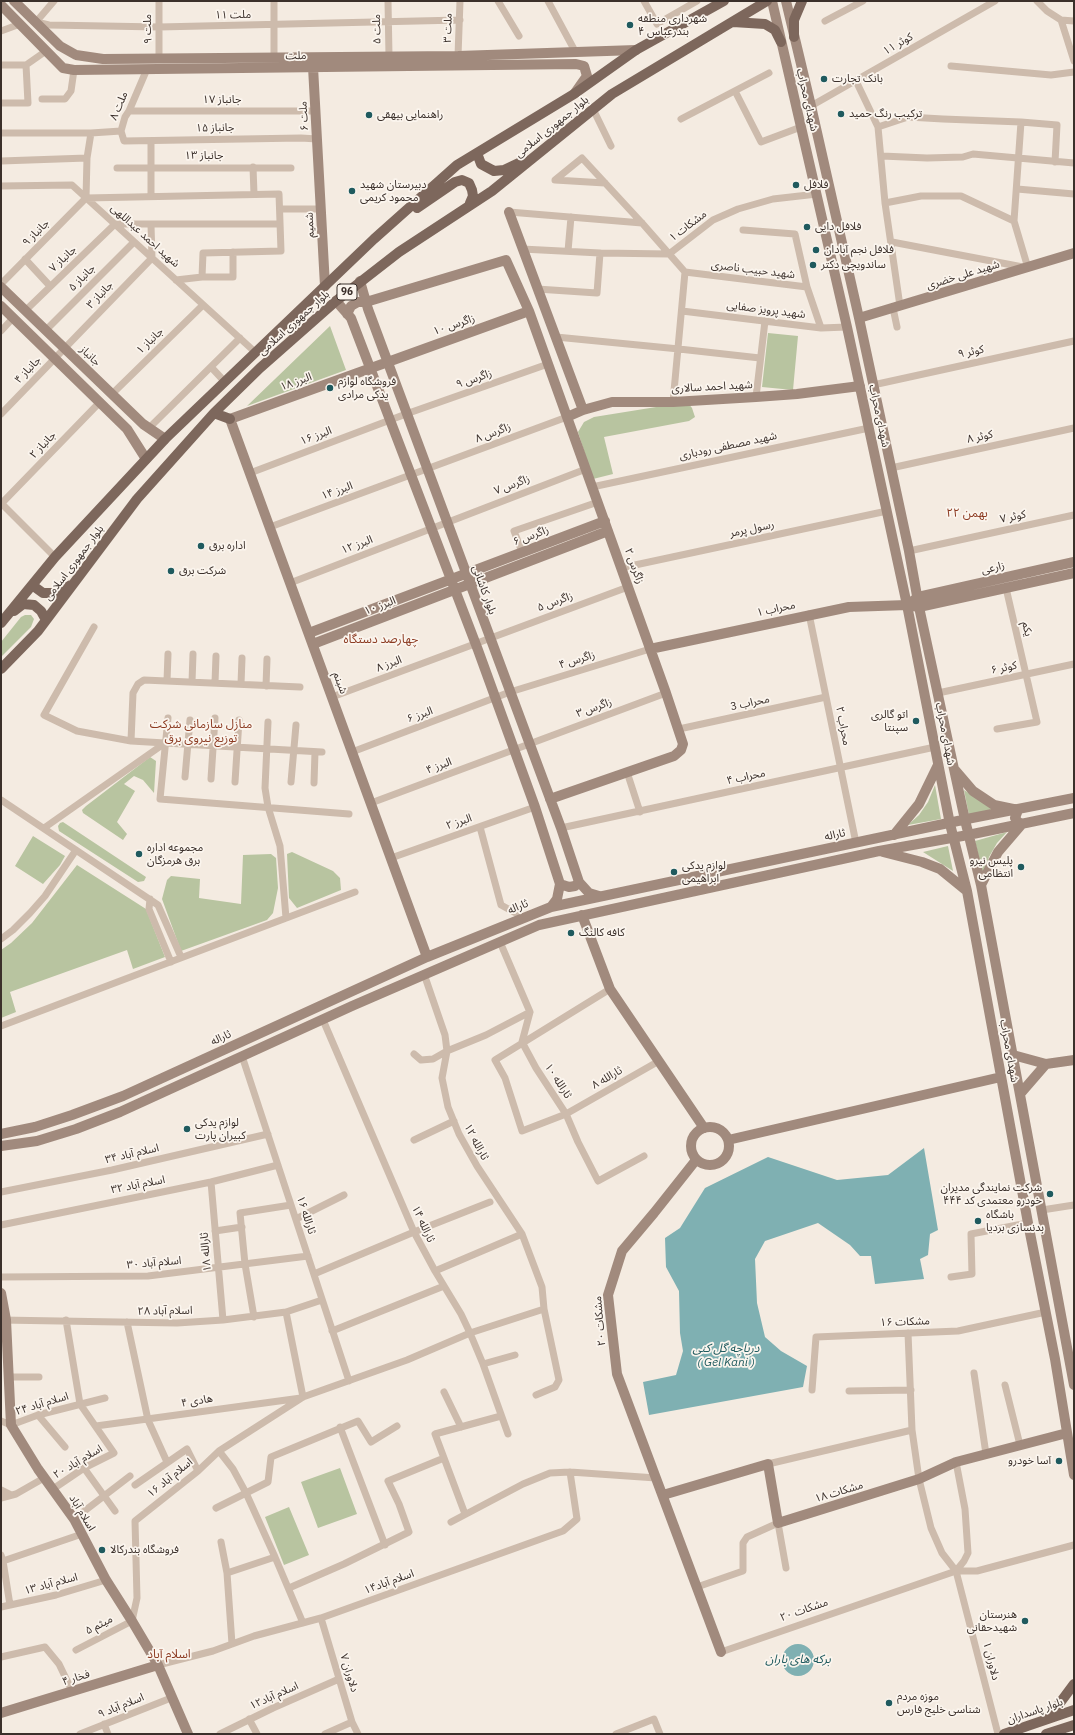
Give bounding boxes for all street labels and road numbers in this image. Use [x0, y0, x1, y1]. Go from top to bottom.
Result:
street label: ملت ۱۱ [215, 8, 251, 22]
street label: ملت ۳ [441, 13, 455, 43]
street label: ملت ۹ [141, 14, 155, 44]
street label: ملت ۵ [370, 14, 384, 44]
street label: کوثر ۱۱ [881, 30, 915, 58]
street label: ملت [285, 49, 307, 63]
street label: شهدای محراب [793, 67, 821, 133]
street label: ملت ۸ [107, 90, 131, 122]
street label: جانباز ۱۷ [203, 93, 241, 107]
street label: بلوار جمهوری اسلامی [512, 93, 592, 161]
street label: ملت ۶ [297, 101, 311, 131]
street label: جانباز ۱۵ [195, 121, 235, 135]
street label: جانباز ۱۳ [185, 149, 223, 163]
street label: شهید احمد عبداللهی [108, 202, 182, 270]
street label: مشکات ۱ [667, 208, 709, 244]
street label: شمیم [303, 212, 317, 238]
street label: جانباز ۹ [20, 217, 52, 249]
street label: جانباز ۷ [47, 243, 79, 275]
street label: شهید حبیب ناصری [710, 258, 796, 282]
street label: شهید علی خضری [925, 258, 1001, 292]
street label: جانباز ۵ [66, 262, 98, 294]
street label: جانباز ۳ [84, 279, 116, 311]
road number: 96 [337, 284, 357, 300]
street label: بلوار جمهوری اسلامی [256, 288, 332, 358]
street label: شهید پرویز صفایی [726, 299, 806, 321]
street label: زاگرس ۱۰ [431, 312, 477, 338]
street label: جانباز ۱ [134, 325, 166, 357]
street label: جانباز [77, 343, 103, 369]
street label: کوثر ۹ [957, 343, 985, 361]
street label: جانباز ۴ [12, 354, 44, 386]
street label: زاگرس ۹ [454, 367, 494, 391]
street label: البرز ۱۸ [278, 370, 314, 394]
street label: شهید احمد سالاری [671, 378, 753, 396]
street label: شهدای محراب [866, 383, 892, 449]
street label: زاگرس ۸ [473, 420, 513, 446]
street label: البرز ۱۶ [298, 424, 334, 448]
street label: کوثر ۸ [966, 428, 994, 446]
street label: جانباز ۲ [27, 429, 59, 461]
street label: شهید مصطفی رودباری [678, 429, 778, 463]
street label: زاگرس ۷ [492, 472, 532, 498]
street label: البرز ۱۴ [319, 479, 355, 503]
street label: کوثر ۷ [999, 508, 1027, 526]
street label: رسول پرمر [729, 518, 775, 540]
street label: بلوار جمهوری اسلامی [41, 523, 107, 603]
street label: زاگرس ۶ [511, 523, 551, 549]
street label: البرز ۱۲ [339, 533, 375, 557]
street label: زاگرس ۲ [621, 546, 647, 586]
street label: زارعی [980, 559, 1006, 577]
street label: بلوار کاشانی [469, 564, 499, 616]
street label: زاگرس ۵ [535, 589, 575, 615]
street label: البرز ۱۰ [362, 594, 398, 618]
street label: محراب ۱ [755, 598, 797, 620]
street label: یکم [1019, 620, 1035, 638]
street label: زاگرس ۴ [557, 648, 597, 672]
street label: البرز ۸ [374, 653, 404, 675]
street label: کوثر ۶ [990, 659, 1018, 677]
street label: شبنم [330, 670, 350, 696]
street label: محراب 3 [729, 692, 771, 714]
street label: زاگرس ۳ [574, 695, 614, 721]
street label: شهدای محراب [932, 701, 958, 767]
street label: البرز ۶ [405, 704, 435, 726]
street label: محراب ۲ [833, 705, 853, 747]
street label: البرز ۴ [424, 755, 454, 777]
street label: محراب ۴ [725, 766, 767, 788]
street label: البرز ۲ [444, 811, 474, 833]
street label: ثاراله [823, 826, 847, 844]
street label: ثاراله [506, 897, 530, 917]
street label: شهدای محراب [997, 1018, 1021, 1084]
street label: ثاراله [209, 1028, 233, 1048]
street label: ثارالله ۱۰ [542, 1061, 574, 1101]
street label: ثارالله ۸ [589, 1064, 625, 1092]
street label: ثارالله ۱۲ [461, 1121, 491, 1163]
street label: اسلام آباد ۳۴ [104, 1141, 160, 1167]
street label: اسلام آباد ۳۲ [110, 1173, 166, 1197]
street label: ثارالله ۱۶ [294, 1194, 318, 1236]
street label: ثارالله ۱۴ [409, 1203, 437, 1245]
street label: ثارالله ۱۸ [198, 1232, 214, 1272]
street label: اسلام آباد ۳۰ [126, 1254, 182, 1272]
street label: مشکات ۲۰ [591, 1296, 609, 1346]
street label: اسلام آباد ۲۸ [137, 1304, 193, 1318]
street label: مشکات ۱۶ [880, 1315, 930, 1329]
street label: اسلام آباد ۲۴ [14, 1390, 70, 1418]
street label: هادی ۴ [180, 1392, 214, 1410]
street label: اسلام آباد ۲۰ [51, 1442, 105, 1482]
street label: اسلام آباد ۱۶ [145, 1456, 195, 1500]
street label: مشکات ۱۸ [813, 1478, 865, 1506]
street label: اسلام آباد [66, 1493, 98, 1533]
street label: اسلام آباد۱۴ [362, 1567, 416, 1597]
street label: اسلام آباد ۱۳ [23, 1571, 79, 1597]
street label: مشکات ۲۰ [778, 1596, 830, 1624]
street label: میثم ۵ [83, 1613, 115, 1637]
street label: دلاوران ۱ [980, 1640, 1002, 1682]
street label: دلاوران ۷ [337, 1652, 361, 1694]
street label: فخار ۴ [61, 1668, 91, 1688]
street label: اسلام آباد۱۲ [247, 1679, 301, 1713]
street label: اسلام آباد ۹ [96, 1691, 146, 1721]
street label: بلوار پاسداران [1005, 1695, 1065, 1727]

